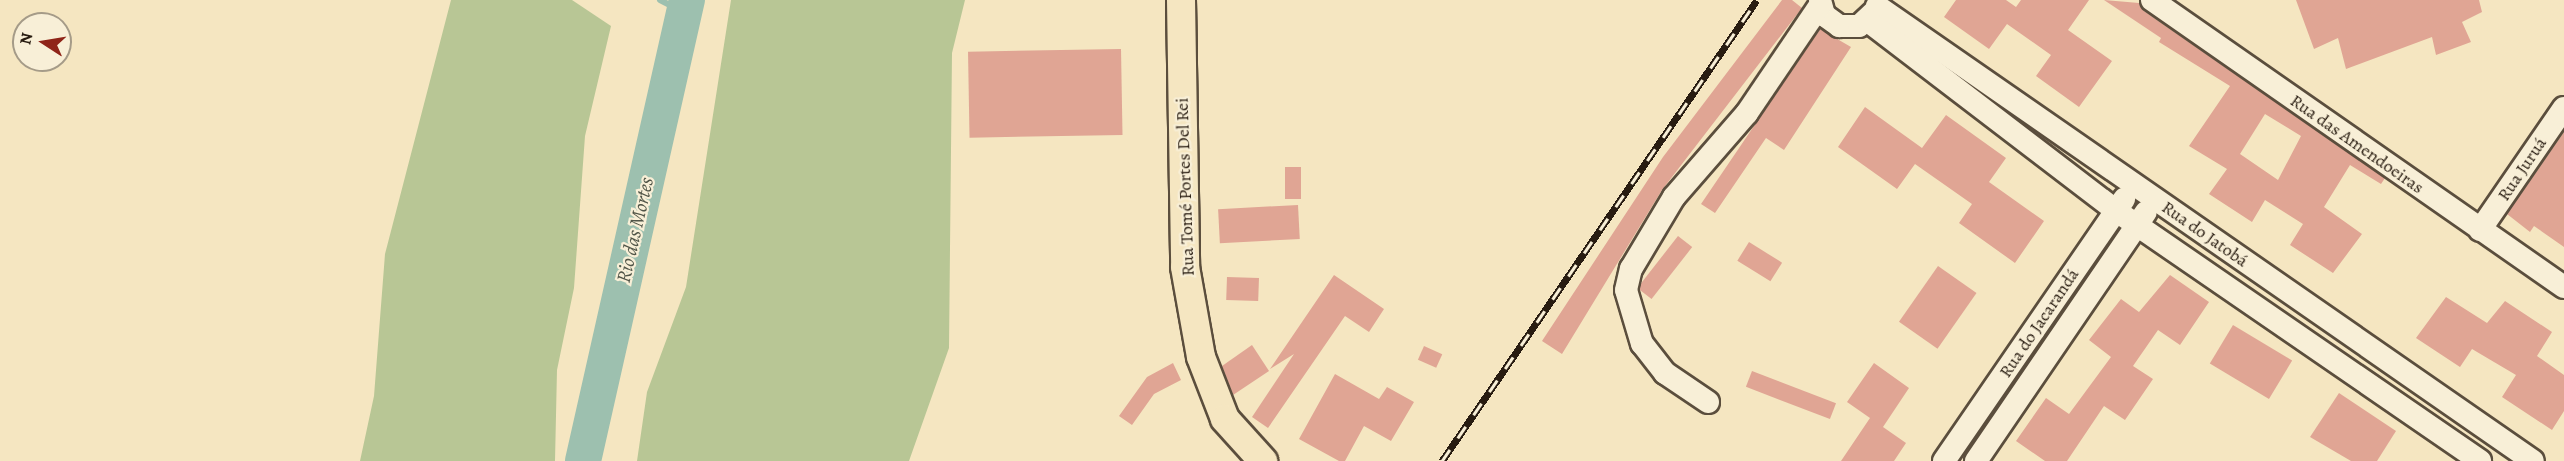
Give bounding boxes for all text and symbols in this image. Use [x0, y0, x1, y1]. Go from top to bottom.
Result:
north arrow [12, 12, 72, 72]
text: N [14, 31, 38, 47]
street label: Rua das Amendoeiras [2286, 90, 2428, 198]
street label: Rua Tomé Portes Del Rei [1171, 97, 1199, 277]
street label: Rua Juruá [2493, 133, 2551, 205]
water label: Rio das Mortes [611, 175, 659, 285]
street label: Rua do Jatobá [2158, 196, 2252, 272]
street label: Rua do Jacarandá [1995, 264, 2083, 382]

